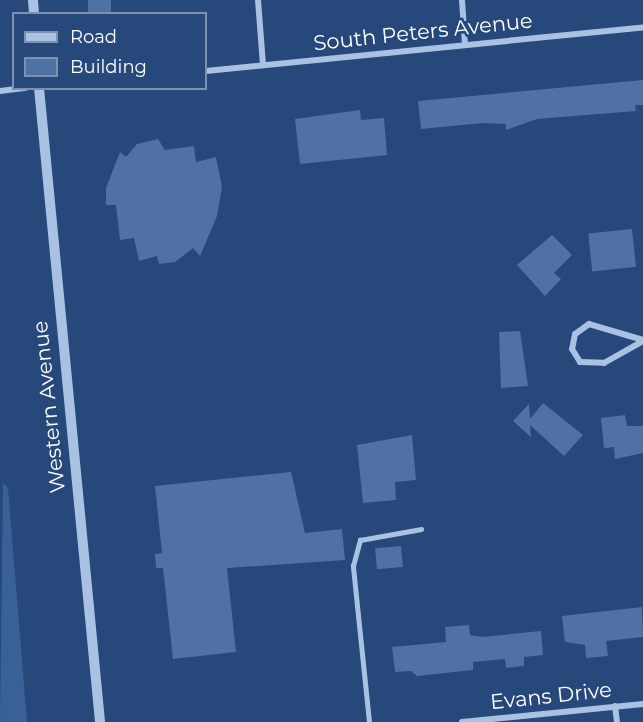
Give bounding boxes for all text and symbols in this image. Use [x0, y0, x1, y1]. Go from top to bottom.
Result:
street label: South Peters Avenue [312, 8, 534, 56]
legend [12, 12, 207, 90]
text: Road [70, 26, 117, 48]
text: Building [70, 56, 147, 78]
street label: Western Avenue [27, 320, 71, 494]
street label: Evans Drive [489, 677, 613, 715]

